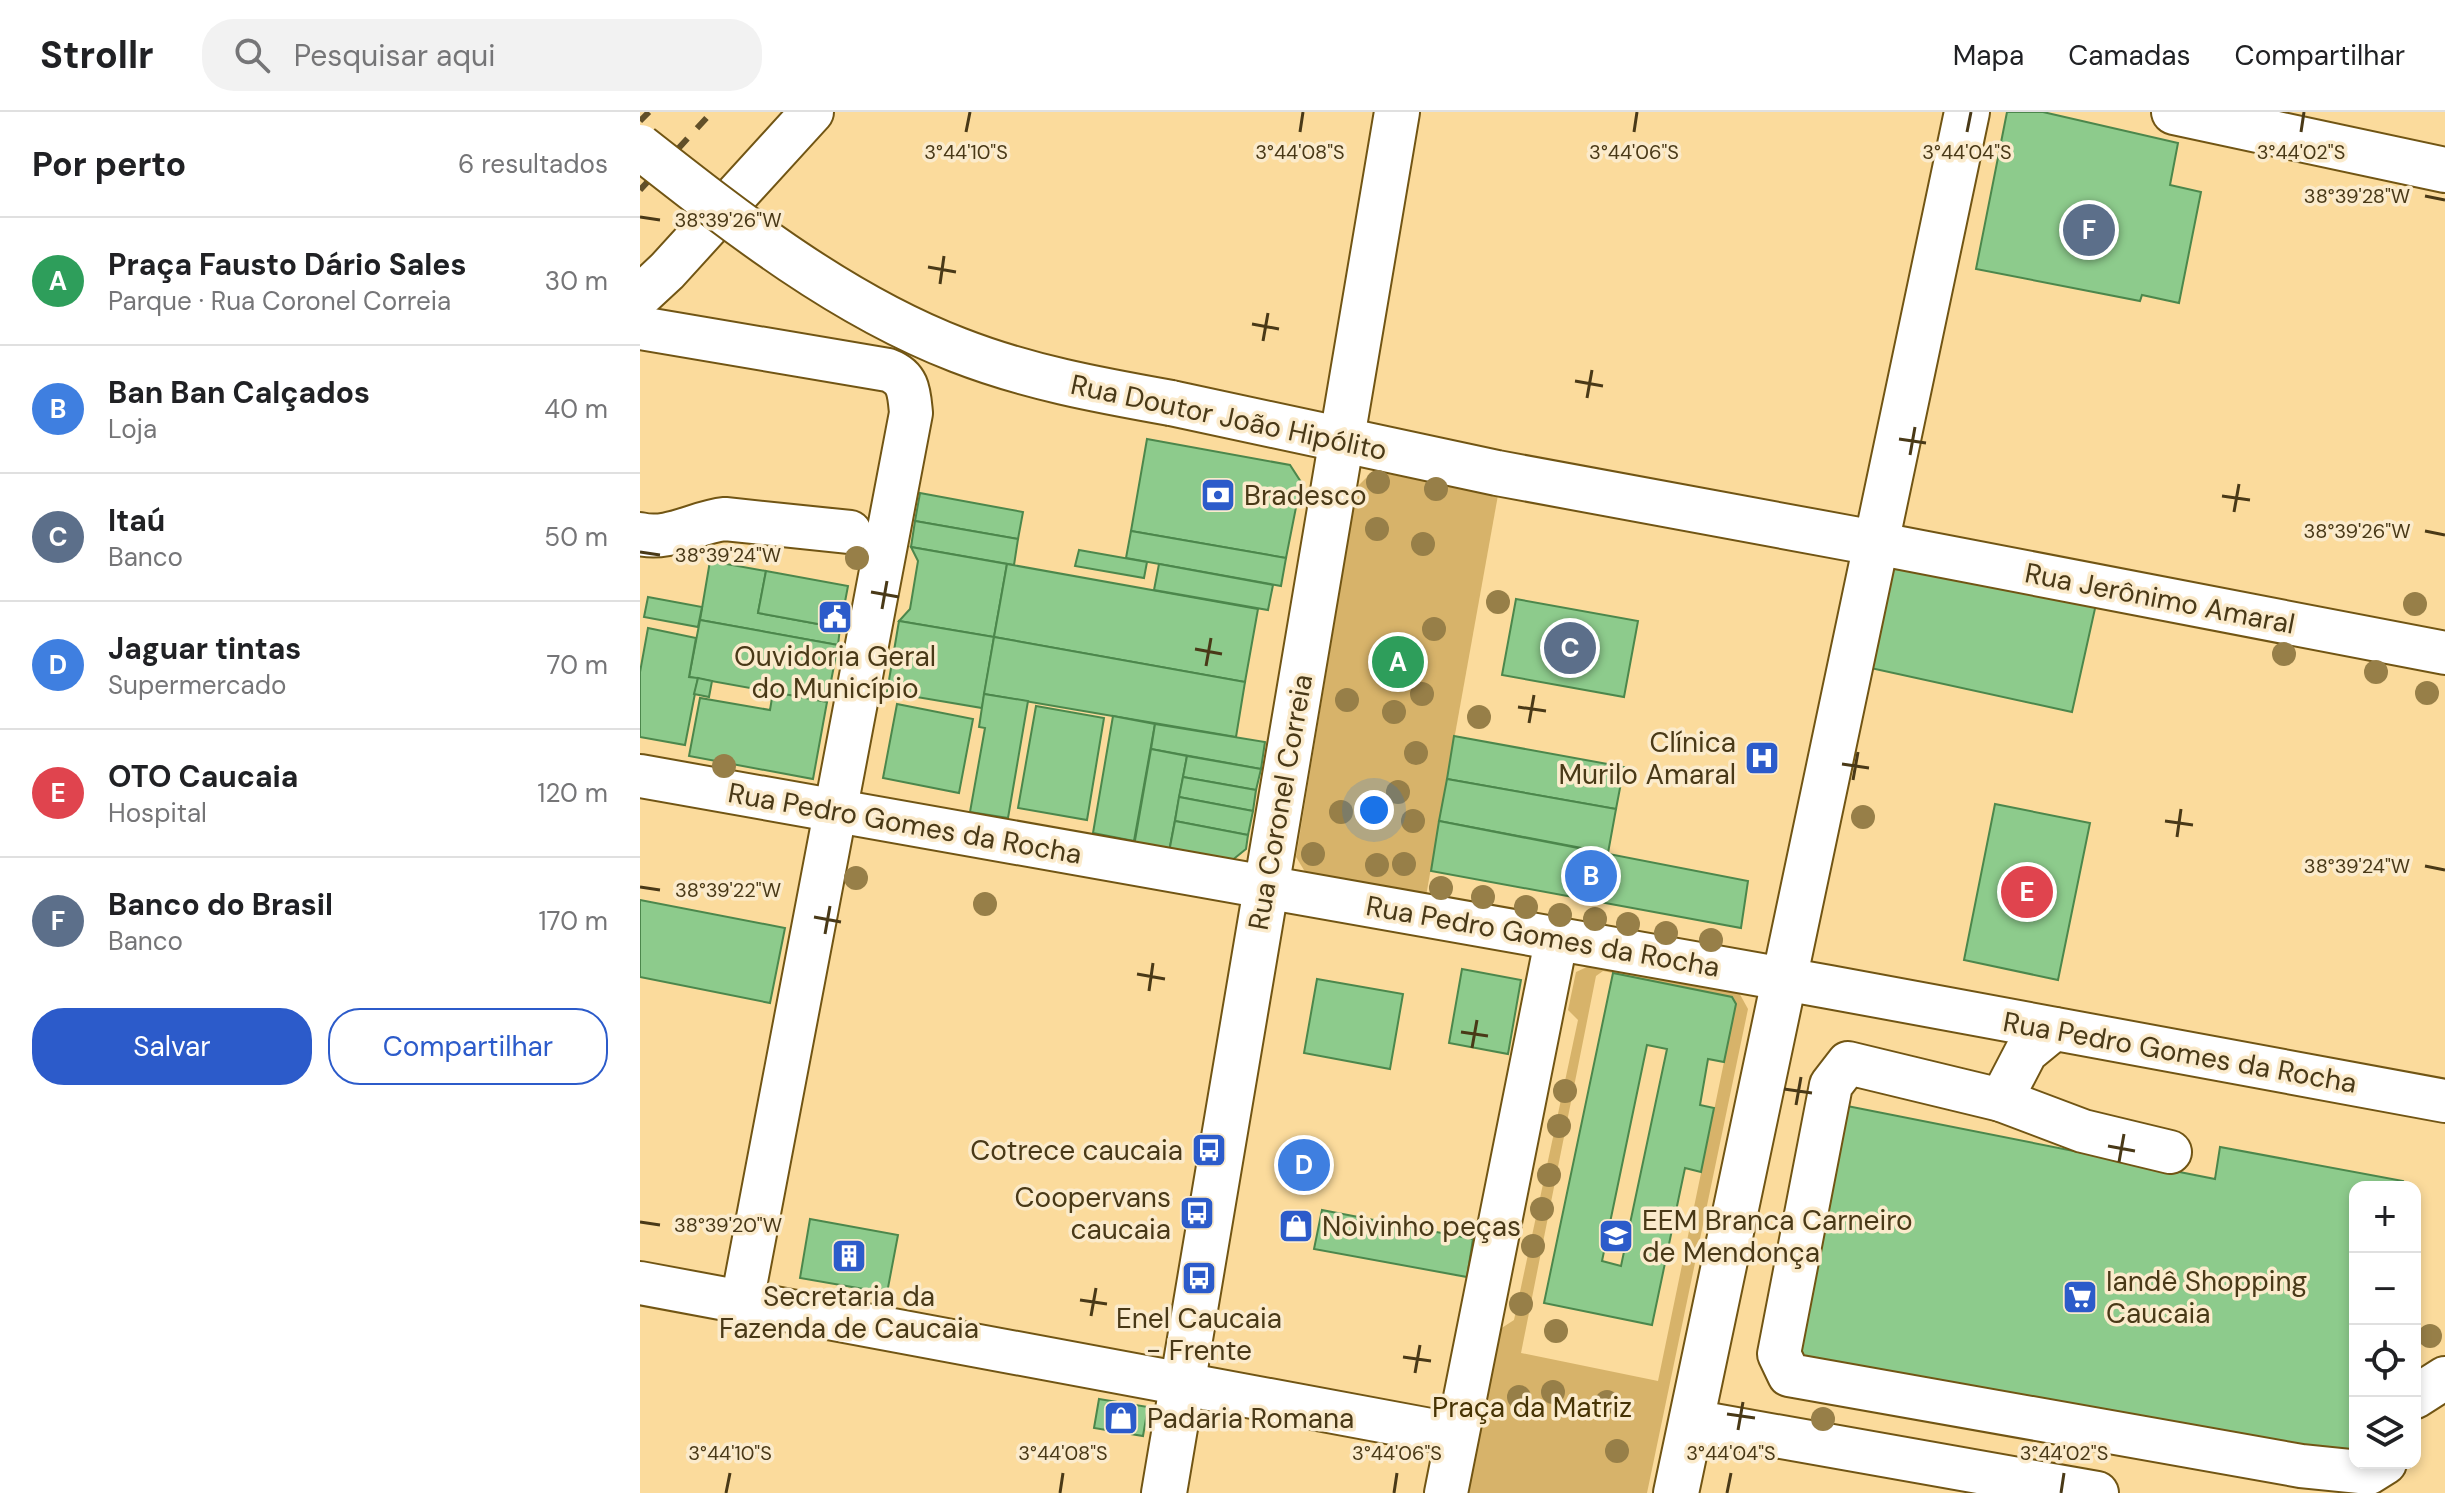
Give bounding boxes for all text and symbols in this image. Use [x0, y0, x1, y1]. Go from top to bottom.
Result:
search box [202, 19, 762, 91]
text: Strollr [40, 30, 154, 80]
icon: search [230, 33, 274, 77]
text: Pesquisar aqui [294, 36, 495, 75]
text: Mapa [1953, 37, 2024, 74]
text: Camadas [2068, 37, 2191, 74]
text: Compartilhar [2235, 37, 2405, 74]
text: 3°44'10"S [924, 139, 1008, 165]
text: 3°44'08"S [1255, 139, 1345, 165]
text: 3°44'06"S [1589, 139, 1679, 165]
text: 3°44'04"S [1922, 139, 2012, 165]
text: 3°44'02"S [2257, 139, 2345, 165]
text: Por perto [32, 142, 186, 187]
text: 6 resultados [458, 147, 608, 181]
text: 38°39'28"W [2304, 183, 2410, 209]
pin: F [2063, 200, 2115, 260]
text: 38°39'26"W [674, 207, 782, 233]
text: Praça Fausto Dário Sales [108, 245, 466, 284]
text: A [49, 264, 67, 298]
text: 30 m [545, 264, 608, 298]
text: Parque · Rua Coronel Correia [108, 284, 451, 318]
street label: Rua Doutor João Hipólito [1067, 366, 1390, 469]
text: Ban Ban Calçados [108, 373, 370, 412]
text: B [50, 392, 66, 426]
text: 40 m [544, 392, 608, 426]
text: Loja [108, 412, 157, 446]
bank icon: Bradesco [1199, 476, 1237, 514]
place label: Bradesco [1244, 477, 1367, 514]
text: Itaú [108, 501, 165, 540]
text: 38°39'26"W [2303, 518, 2411, 544]
text: C [48, 520, 68, 554]
text: 50 m [544, 520, 608, 554]
text: Banco [108, 540, 183, 574]
text: 38°39'24"W [675, 542, 781, 568]
street label: Rua Jerônimo Amaral [2022, 554, 2298, 643]
public building icon: Ouvidoria Geral do Município [816, 598, 854, 636]
pin: C [1544, 618, 1596, 678]
text: Jaguar tintas [108, 629, 301, 668]
pin: A [1372, 632, 1424, 692]
place label: Ouvidoria Geral do Município [734, 638, 936, 707]
text: D [49, 648, 67, 682]
text: 70 m [547, 648, 608, 682]
text: Supermercado [108, 668, 286, 702]
street label: Rua Coronel Correia [1240, 671, 1321, 933]
place label: Clínica Murilo Amaral [1558, 724, 1736, 793]
hospital icon: Clínica Murilo Amaral [1743, 739, 1781, 777]
text: OTO Caucaia [108, 757, 298, 796]
street label: Rua Pedro Gomes da Rocha [725, 774, 1085, 873]
text: E [50, 776, 66, 810]
text: 120 m [537, 776, 608, 810]
your location [1354, 790, 1394, 830]
text: Hospital [108, 796, 207, 830]
pin: B [1565, 846, 1617, 906]
text: 38°39'24"W [2304, 853, 2410, 879]
pin: E [2001, 862, 2053, 922]
text: 38°39'22"W [675, 877, 781, 903]
text: Banco do Brasil [108, 885, 333, 924]
street label: Rua Pedro Gomes da Rocha [1363, 887, 1723, 986]
text: F [51, 904, 65, 938]
text: 170 m [539, 904, 608, 938]
text: Banco [108, 924, 183, 958]
street label: Rua Pedro Gomes da Rocha [2000, 1003, 2360, 1102]
button: Salvar [32, 1008, 312, 1085]
button: Compartilhar [328, 1008, 608, 1085]
bus stop icon: Cotrece caucaia [1190, 1131, 1228, 1169]
place label: Cotrece caucaia [970, 1132, 1183, 1169]
pin: D [1278, 1135, 1330, 1195]
place label: Coopervans caucaia [1015, 1179, 1171, 1248]
map controls [2349, 1181, 2421, 1469]
button: + [2349, 1181, 2421, 1253]
bus stop icon: Coopervans caucaia [1178, 1194, 1216, 1232]
place label: EEM Branca Carneiro de Mendonça [1642, 1202, 1913, 1271]
shop icon: Noivinho peças [1277, 1207, 1315, 1245]
place label: Noivinho peças [1322, 1208, 1521, 1245]
text: 38°39'20"W [674, 1212, 782, 1238]
school or university icon: EEM Branca Carneiro de Mendonça [1597, 1217, 1635, 1255]
building icon: Secretaria da Fazenda de Caucaia [830, 1237, 868, 1275]
button: − [2349, 1253, 2421, 1325]
bus stop icon: Enel Caucaia - Frente [1180, 1259, 1218, 1297]
place label: Iandê Shopping Caucaia [2106, 1263, 2307, 1332]
place label: Secretaria da Fazenda de Caucaia [719, 1278, 979, 1347]
supermarket icon: Iandê Shopping Caucaia [2061, 1278, 2099, 1316]
place label: Enel Caucaia - Frente [1116, 1300, 1282, 1369]
button: locate [2349, 1325, 2421, 1397]
park label: Praça da Matriz [1432, 1389, 1632, 1426]
button: layers [2349, 1397, 2421, 1469]
shop icon: Padaria Romana [1102, 1399, 1140, 1437]
place label: Padaria Romana [1147, 1400, 1354, 1437]
text: 3°44'10"S [688, 1440, 772, 1466]
text: 3°44'08"S [1018, 1440, 1108, 1466]
text: 3°44'06"S [1352, 1440, 1442, 1466]
text: 3°44'04"S [1686, 1440, 1776, 1466]
text: 3°44'02"S [2020, 1440, 2108, 1466]

